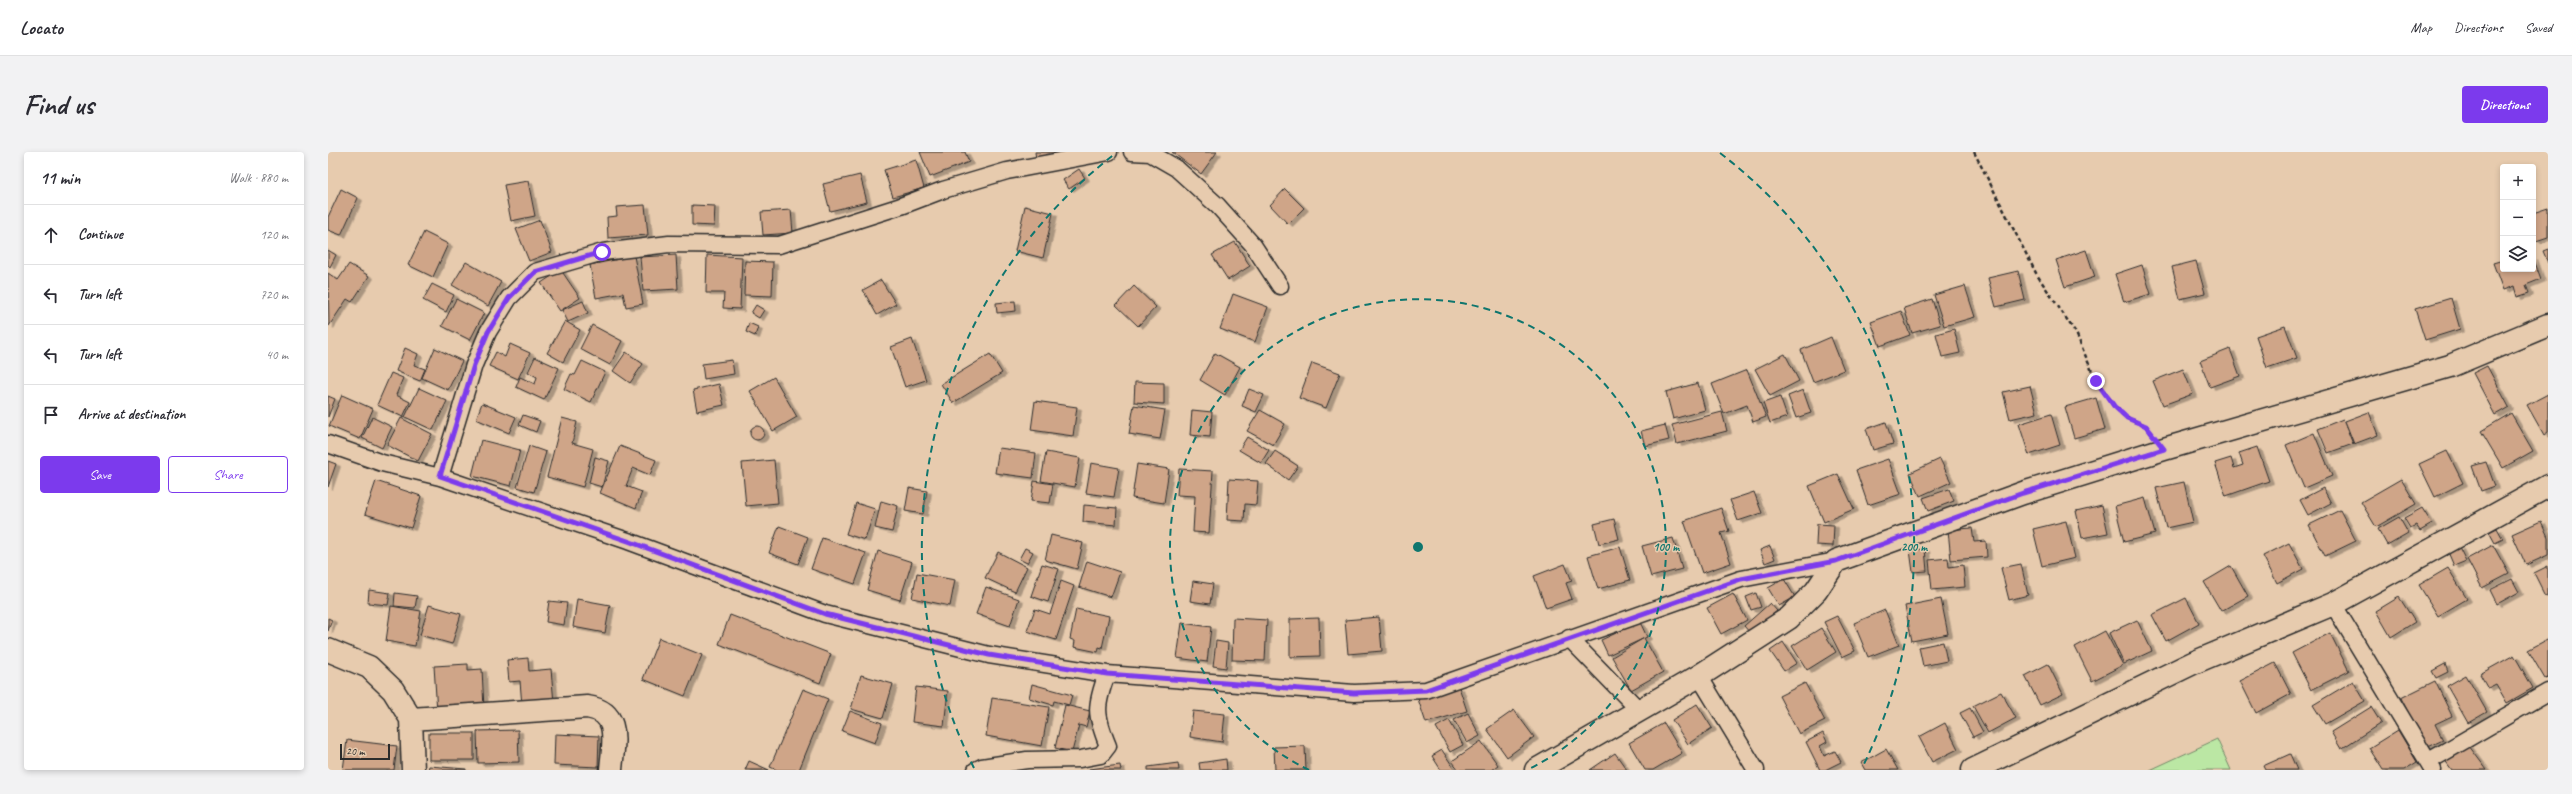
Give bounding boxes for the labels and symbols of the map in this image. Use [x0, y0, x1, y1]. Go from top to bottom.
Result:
route start [593, 243, 611, 261]
route end [2087, 372, 2105, 390]
text: 100 m [1653, 539, 1680, 555]
text: 200 m [1901, 539, 1928, 555]
centre of rings [1411, 540, 1425, 554]
scale bar [340, 742, 390, 761]

